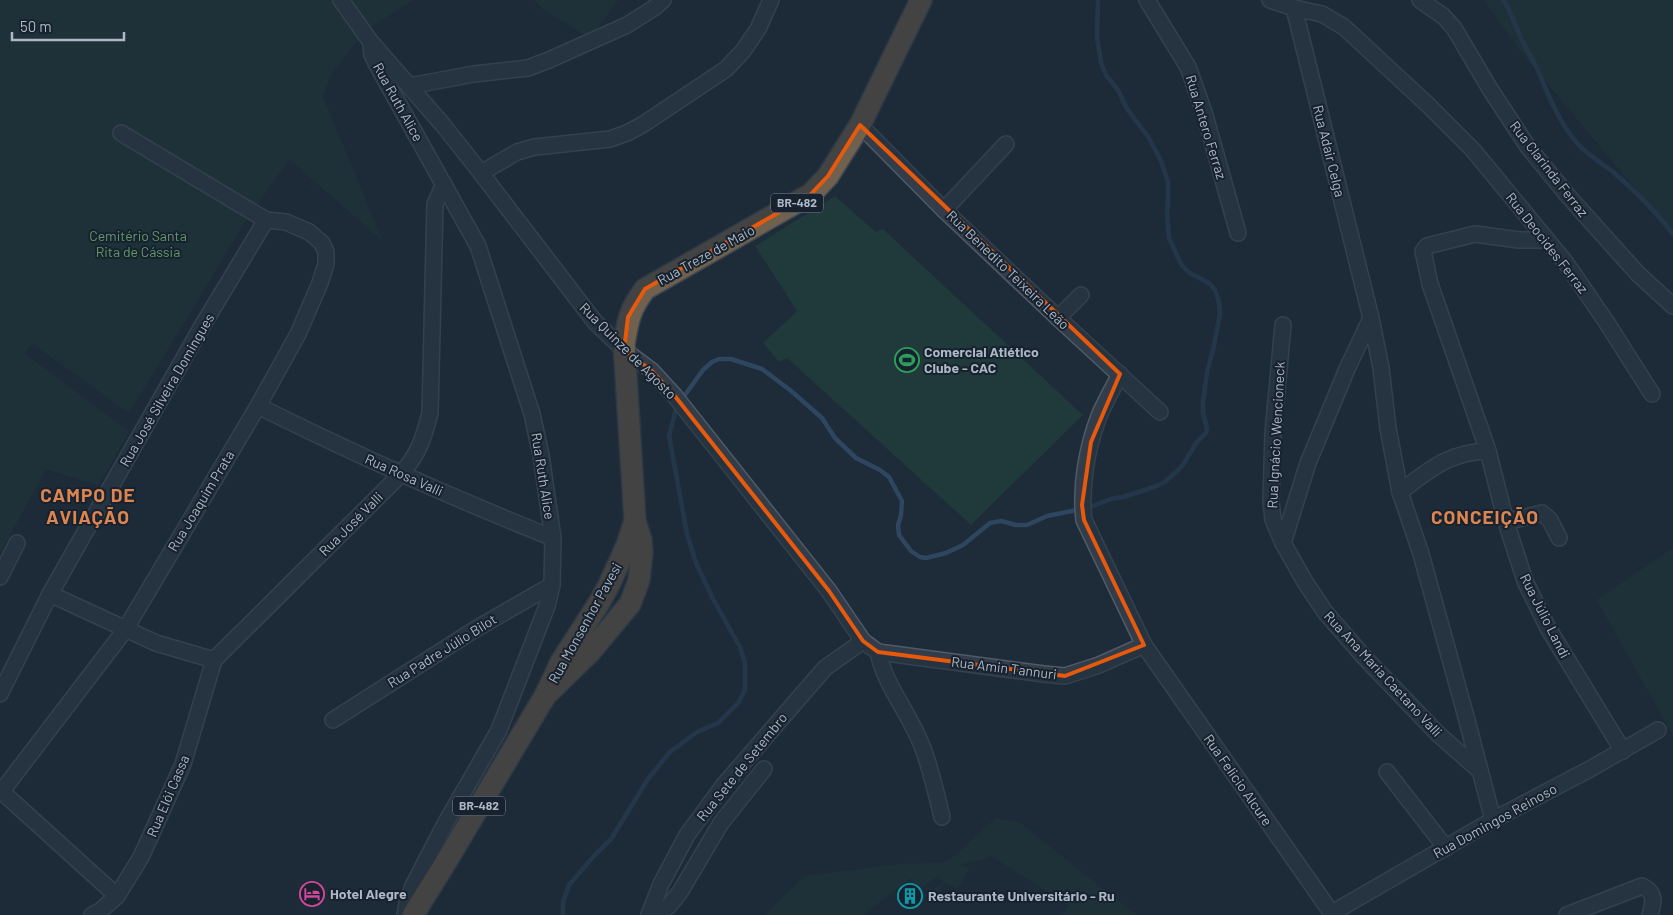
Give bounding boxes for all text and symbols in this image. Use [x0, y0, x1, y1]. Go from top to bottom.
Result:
scale bar [12, 10, 125, 42]
text: 50 m [20, 17, 52, 35]
street label: Rua Ruth Alice [370, 59, 427, 144]
street label: Rua Antero Ferraz [1183, 73, 1230, 181]
street label: Rua Adair Celga [1310, 103, 1349, 199]
street label: Rua Clarinda Ferraz [1507, 117, 1592, 220]
street label: Rua Deocides Ferraz [1503, 189, 1592, 297]
road number: BR-482 [771, 194, 823, 212]
street label: Rua Benedito Teixeira Leão [943, 206, 1073, 333]
street label: Rua Treze de Maio [654, 221, 757, 288]
park label: Cemitério Santa Rita de Cássia [89, 227, 187, 260]
street label: Rua Quinze de Agosto [576, 299, 680, 403]
street label: Rua José Silveira Domingues [116, 310, 218, 469]
place label: Comercial Atlético Clube - CAC [924, 343, 1039, 376]
sports icon: Comercial Atlético Clube - CAC [894, 347, 920, 373]
street label: Rua Ignácio Wencioneck [1263, 361, 1288, 509]
street label: Rua Ruth Alice [528, 431, 559, 520]
street label: Rua Joaquim Prata [164, 447, 237, 554]
street label: Rua Rosa Valli [363, 450, 446, 499]
district label: CAMPO DE AVIAÇÃO [40, 483, 136, 528]
street label: Rua José Valli [315, 488, 386, 559]
district label: CONCEIÇÃO [1431, 505, 1539, 528]
street label: Rua Monsenhor Pavesi [544, 559, 625, 686]
street label: Rua Júlio Landi [1517, 571, 1574, 661]
street label: Rua Ana Maria Caetano Valli [1321, 607, 1446, 740]
street label: Rua Padre Júlio Bilot [384, 610, 499, 691]
street label: Rua Amin Tannuri [950, 653, 1058, 682]
street label: Rua Sete de Setembro [693, 709, 790, 824]
street label: Rua Felicio Alcure [1200, 731, 1276, 829]
street label: Rua Elói Cassa [143, 752, 192, 839]
street label: Rua Domingos Reinoso [1430, 780, 1560, 862]
road number: BR-482 [453, 796, 505, 816]
hotel icon: Hotel Alegre [299, 881, 325, 907]
building icon: Restaurante Universitário - Ru [897, 883, 923, 909]
place label: Hotel Alegre [330, 885, 407, 902]
place label: Restaurante Universitário - Ru [928, 887, 1115, 904]

